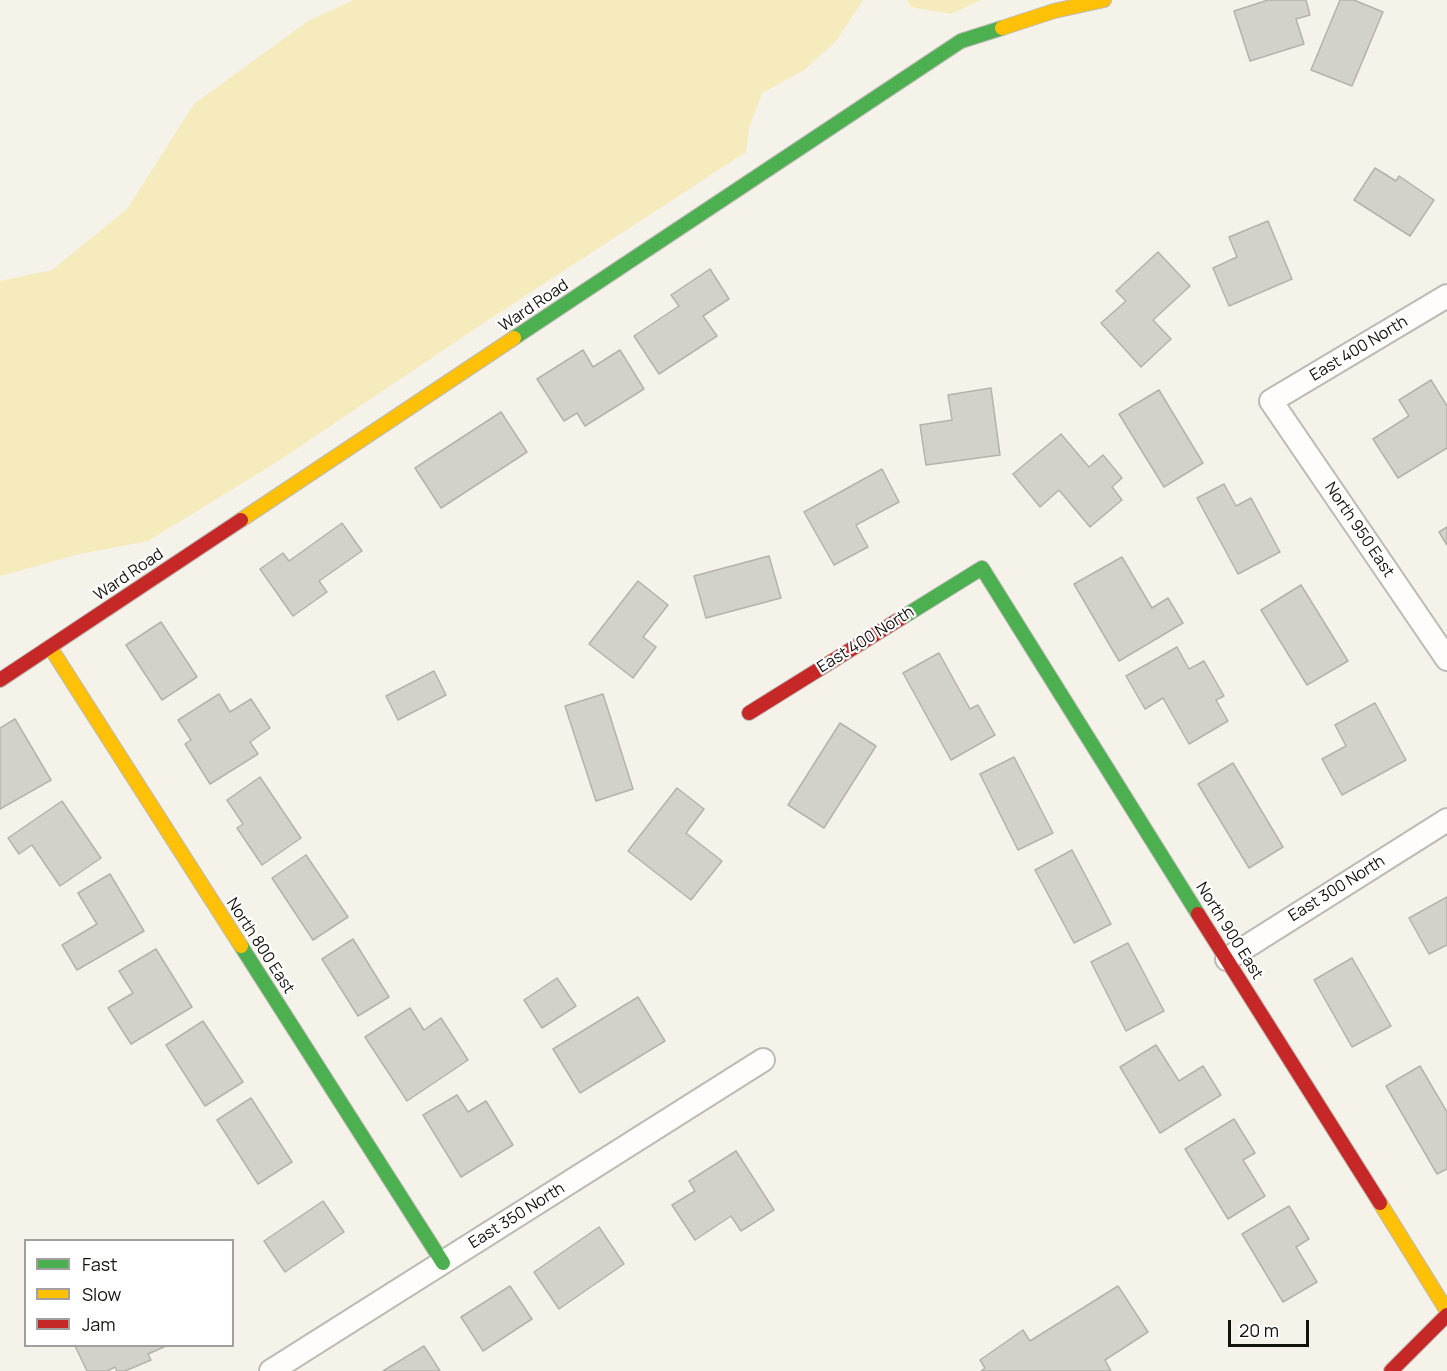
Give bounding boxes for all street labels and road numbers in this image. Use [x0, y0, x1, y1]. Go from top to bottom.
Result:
street label: Ward Road [496, 276, 572, 336]
street label: East 400 North [1307, 312, 1411, 386]
street label: North 950 East [1320, 479, 1398, 581]
street label: Ward Road [91, 545, 167, 605]
street label: East 400 North [814, 603, 918, 677]
street label: East 300 North [1285, 852, 1389, 926]
street label: North 900 East [1192, 879, 1266, 983]
street label: North 800 East [222, 895, 298, 997]
street label: East 350 North [466, 1179, 568, 1253]

